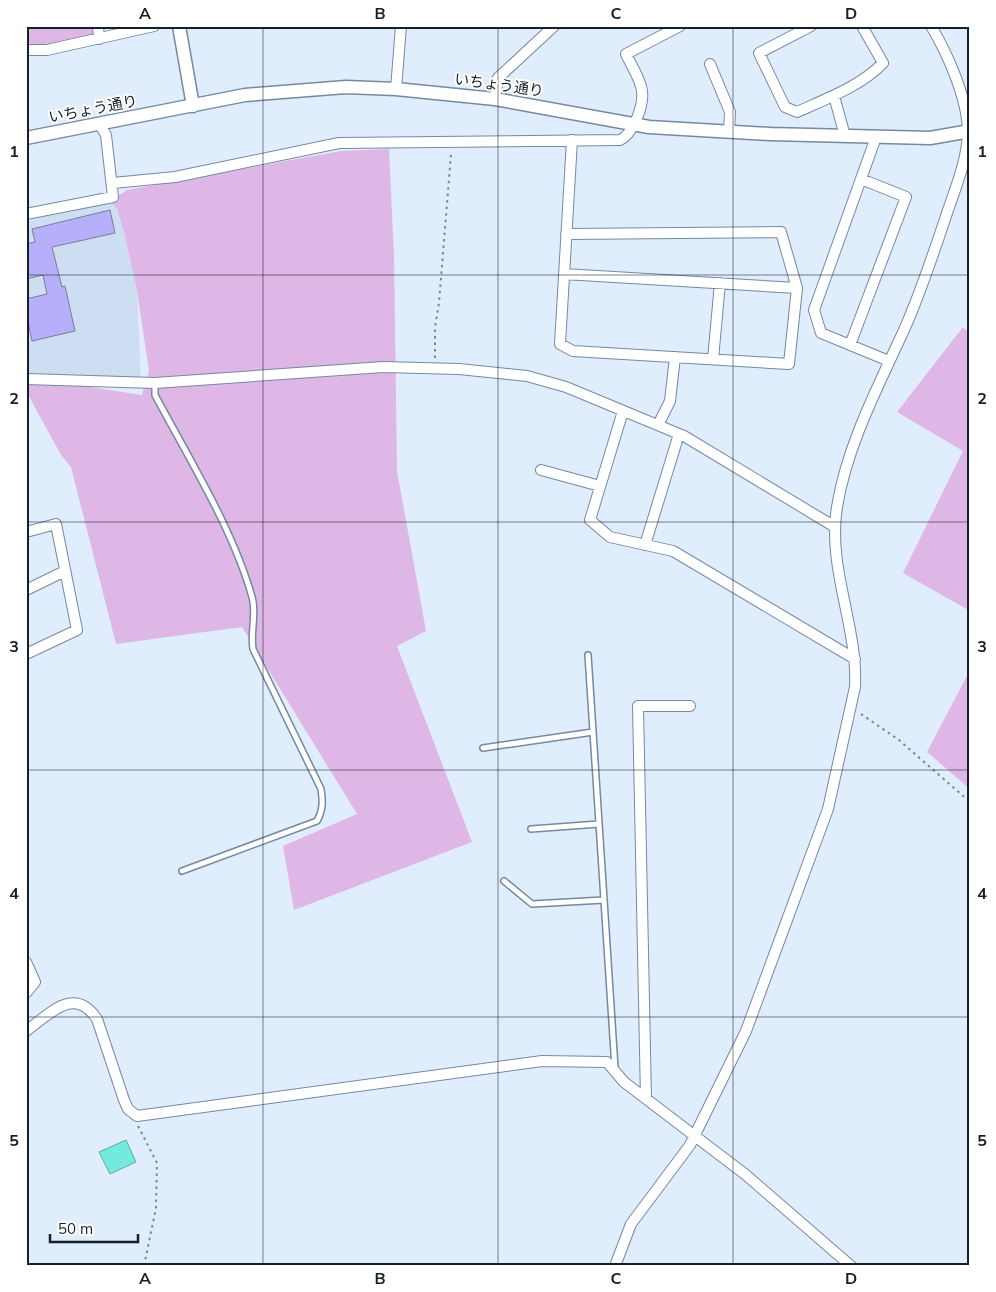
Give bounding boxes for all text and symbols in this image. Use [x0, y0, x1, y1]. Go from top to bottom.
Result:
text: A [139, 3, 151, 23]
text: B [374, 3, 386, 23]
text: C [611, 3, 622, 23]
text: D [845, 3, 857, 23]
street label: いちょう通り [453, 69, 545, 100]
street label: いちょう通り [47, 91, 139, 126]
text: 1 [9, 141, 19, 161]
text: 1 [977, 141, 987, 161]
text: 2 [9, 388, 19, 408]
text: 2 [977, 388, 987, 408]
text: 3 [9, 636, 19, 656]
text: 3 [977, 636, 987, 656]
text: 4 [9, 883, 19, 903]
text: 4 [977, 883, 987, 903]
text: 5 [9, 1130, 19, 1150]
text: 5 [977, 1130, 987, 1150]
scale bar [50, 1212, 138, 1244]
text: 50 m [58, 1219, 93, 1238]
text: A [139, 1268, 151, 1288]
text: B [374, 1268, 386, 1288]
text: C [611, 1268, 622, 1288]
text: D [845, 1268, 857, 1288]

